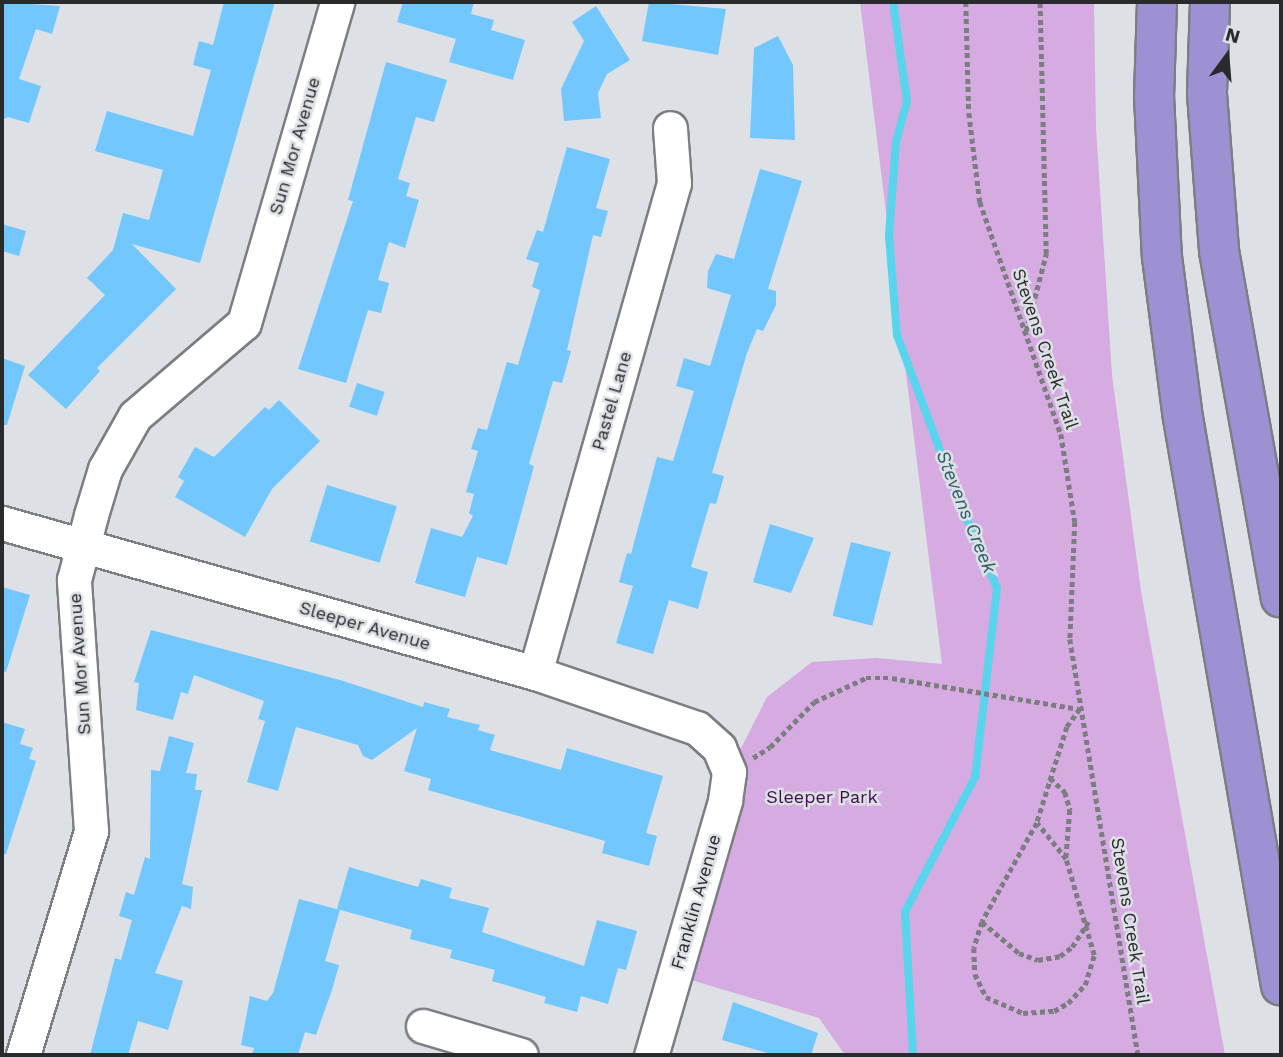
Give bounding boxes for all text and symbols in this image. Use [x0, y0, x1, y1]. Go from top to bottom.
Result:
north arrow [1192, 21, 1262, 91]
text: N [1223, 22, 1243, 48]
street label: Sun Mor Avenue [265, 74, 325, 218]
street label: Stevens Creek Trail [1007, 265, 1083, 433]
street label: Pastel Lane [587, 349, 637, 453]
water label: Stevens Creek [931, 447, 1001, 577]
street label: Sun Mor Avenue [64, 592, 96, 736]
street label: Sleeper Avenue [296, 597, 434, 655]
park label: Sleeper Park [766, 786, 878, 808]
street label: Franklin Avenue [666, 832, 726, 972]
street label: Stevens Creek Trail [1106, 836, 1154, 1006]

